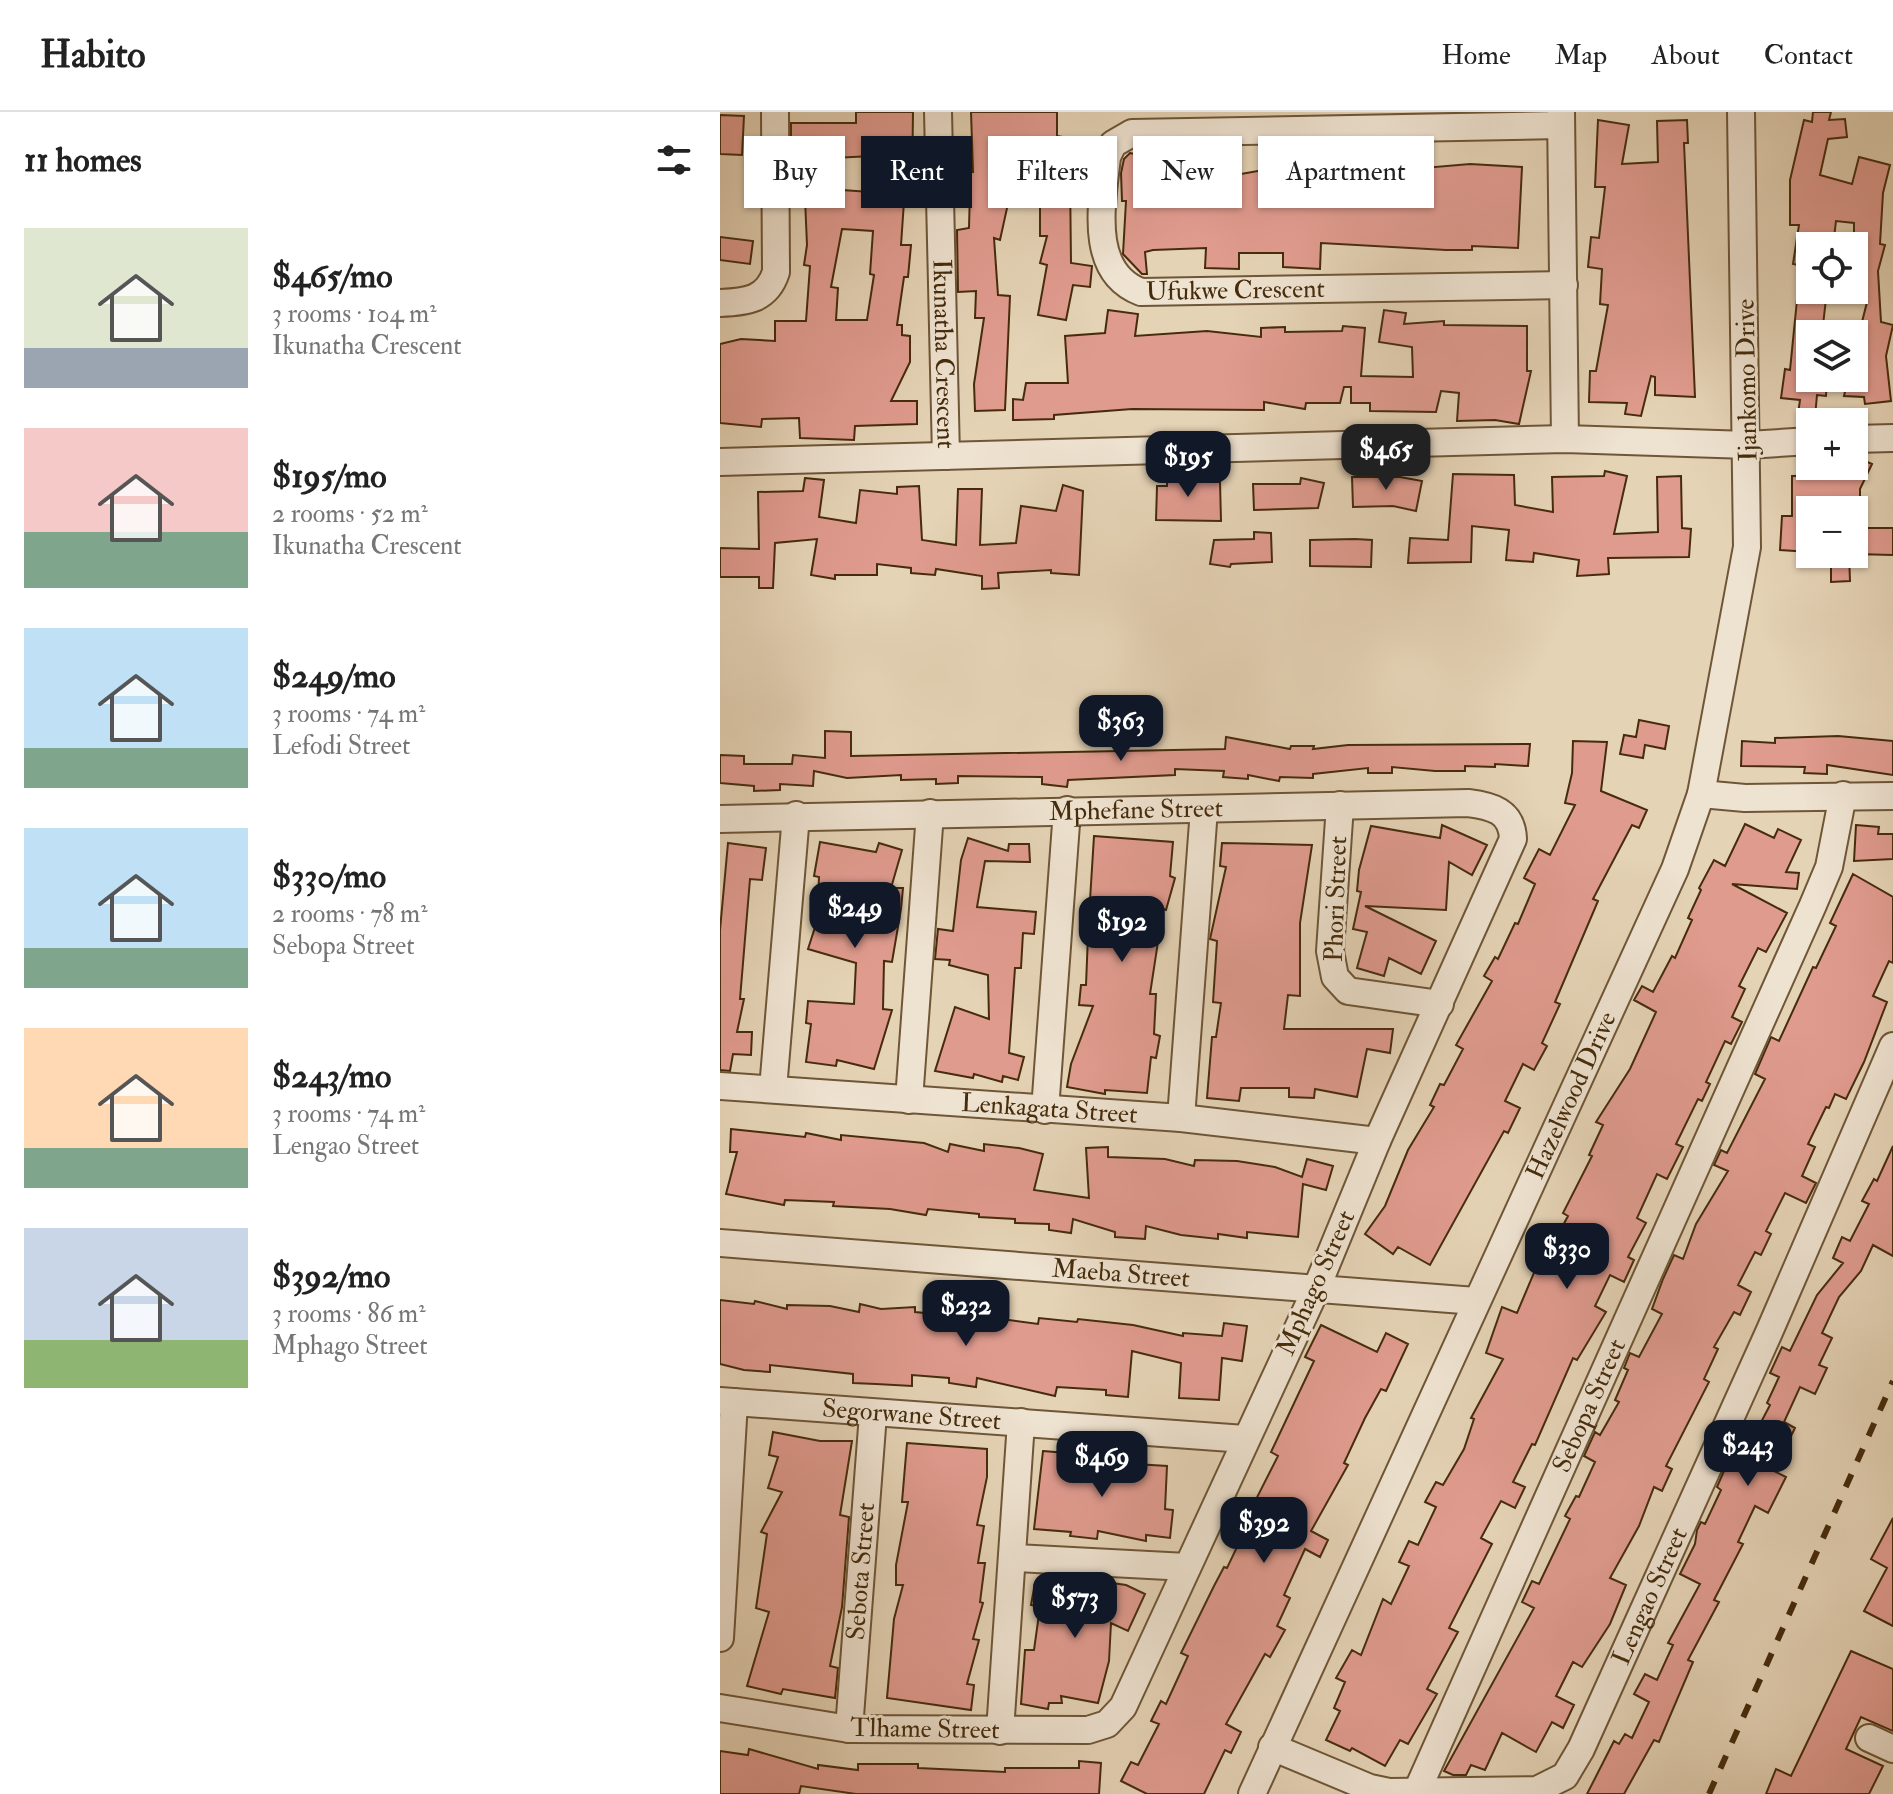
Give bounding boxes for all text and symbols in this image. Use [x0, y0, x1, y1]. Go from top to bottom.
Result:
text: Habito [40, 31, 146, 79]
text: Home [1441, 38, 1511, 73]
text: Map [1555, 38, 1607, 73]
text: About [1651, 38, 1720, 73]
text: Contact [1764, 38, 1853, 73]
chip: Buy [744, 136, 845, 208]
chip: Rent [861, 136, 972, 208]
chip: Filters [988, 136, 1117, 208]
chip: New [1133, 136, 1242, 208]
chip: Apartment [1258, 136, 1434, 208]
icon: filters [652, 138, 696, 182]
text: 11 homes [24, 139, 142, 182]
map controls [1796, 232, 1868, 568]
button: locate [1796, 232, 1868, 304]
text: $465/mo [272, 255, 393, 298]
street label: Ikunatha Crescent [925, 259, 962, 449]
icon: home [88, 260, 184, 356]
street label: Ufukwe Crescent [1146, 273, 1325, 308]
text: 3 rooms · 104 m² [272, 298, 437, 330]
street label: Ijankomo Drive [1730, 298, 1764, 462]
button: layers [1796, 320, 1868, 392]
text: Ikunatha Crescent [272, 330, 462, 362]
button: + [1796, 408, 1868, 480]
pin: $465 [1339, 424, 1433, 492]
pin: $195 [1141, 431, 1235, 499]
text: $465 [1359, 434, 1413, 466]
text: $195 [1164, 441, 1212, 473]
text: $195/mo [272, 455, 387, 498]
icon: home [88, 460, 184, 556]
button: − [1796, 496, 1868, 568]
text: 2 rooms · 52 m² [272, 498, 428, 530]
text: Ikunatha Crescent [272, 530, 462, 562]
text: $249/mo [272, 655, 396, 698]
icon: home [88, 660, 184, 756]
pin: $363 [1074, 695, 1168, 763]
text: 3 rooms · 74 m² [272, 698, 425, 730]
text: $363 [1097, 705, 1145, 737]
text: Lefodi Street [272, 730, 410, 762]
street label: Mphefane Street [1049, 792, 1223, 828]
street label: Phori Street [1318, 835, 1354, 963]
text: $330/mo [272, 855, 386, 898]
icon: home [88, 860, 184, 956]
pin: $249 [808, 882, 902, 950]
text: $249 [827, 892, 883, 924]
pin: $192 [1075, 896, 1169, 964]
text: 2 rooms · 78 m² [272, 898, 428, 930]
text: $192 [1097, 906, 1147, 938]
text: Sebopa Street [272, 930, 415, 962]
street label: Hazelwood Drive [1519, 1007, 1624, 1184]
text: $243/mo [272, 1055, 391, 1098]
icon: home [88, 1060, 184, 1156]
street label: Lenkagata Street [960, 1087, 1139, 1131]
text: 3 rooms · 74 m² [272, 1098, 425, 1130]
text: Lengao Street [272, 1130, 419, 1162]
street label: Mphago Street [1270, 1205, 1363, 1361]
pin: $330 [1520, 1223, 1614, 1291]
text: $330 [1543, 1233, 1591, 1265]
street label: Maeba Street [1051, 1253, 1191, 1295]
text: $392/mo [272, 1255, 390, 1298]
icon: home [88, 1260, 184, 1356]
pin: $232 [919, 1280, 1013, 1348]
text: $232 [940, 1290, 992, 1322]
text: 3 rooms · 86 m² [272, 1298, 426, 1330]
text: Mphago Street [272, 1330, 428, 1362]
street label: Sebopa Street [1545, 1334, 1633, 1477]
street label: Segorwane Street [821, 1392, 1002, 1437]
pin: $243 [1701, 1420, 1795, 1488]
text: $243 [1722, 1430, 1774, 1462]
pin: $469 [1055, 1431, 1149, 1499]
text: $469 [1074, 1441, 1130, 1473]
pin: $392 [1217, 1497, 1311, 1565]
street label: Sebota Street [840, 1501, 882, 1641]
text: $392 [1238, 1507, 1290, 1539]
street label: Lengao Street [1605, 1522, 1695, 1670]
pin: $573 [1028, 1572, 1122, 1640]
text: $573 [1051, 1582, 1099, 1614]
street label: Tlhame Street [850, 1712, 1000, 1746]

